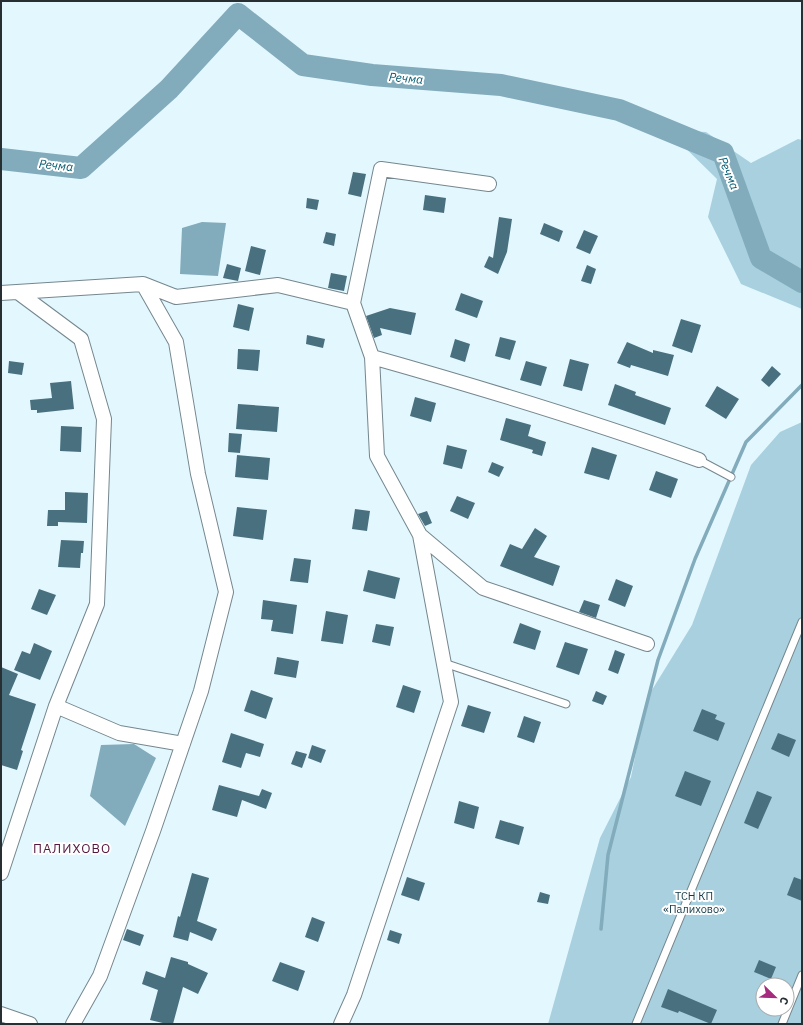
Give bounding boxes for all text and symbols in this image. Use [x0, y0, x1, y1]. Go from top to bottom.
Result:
water label: Речма [388, 69, 424, 87]
water label: Речма [715, 154, 743, 192]
water label: Речма [38, 156, 74, 174]
district label: ПАЛИХОВО [33, 840, 111, 857]
park label: ТСН КП «Палихово» [663, 889, 725, 916]
north arrow [755, 977, 795, 1017]
text: С [776, 995, 792, 1007]

